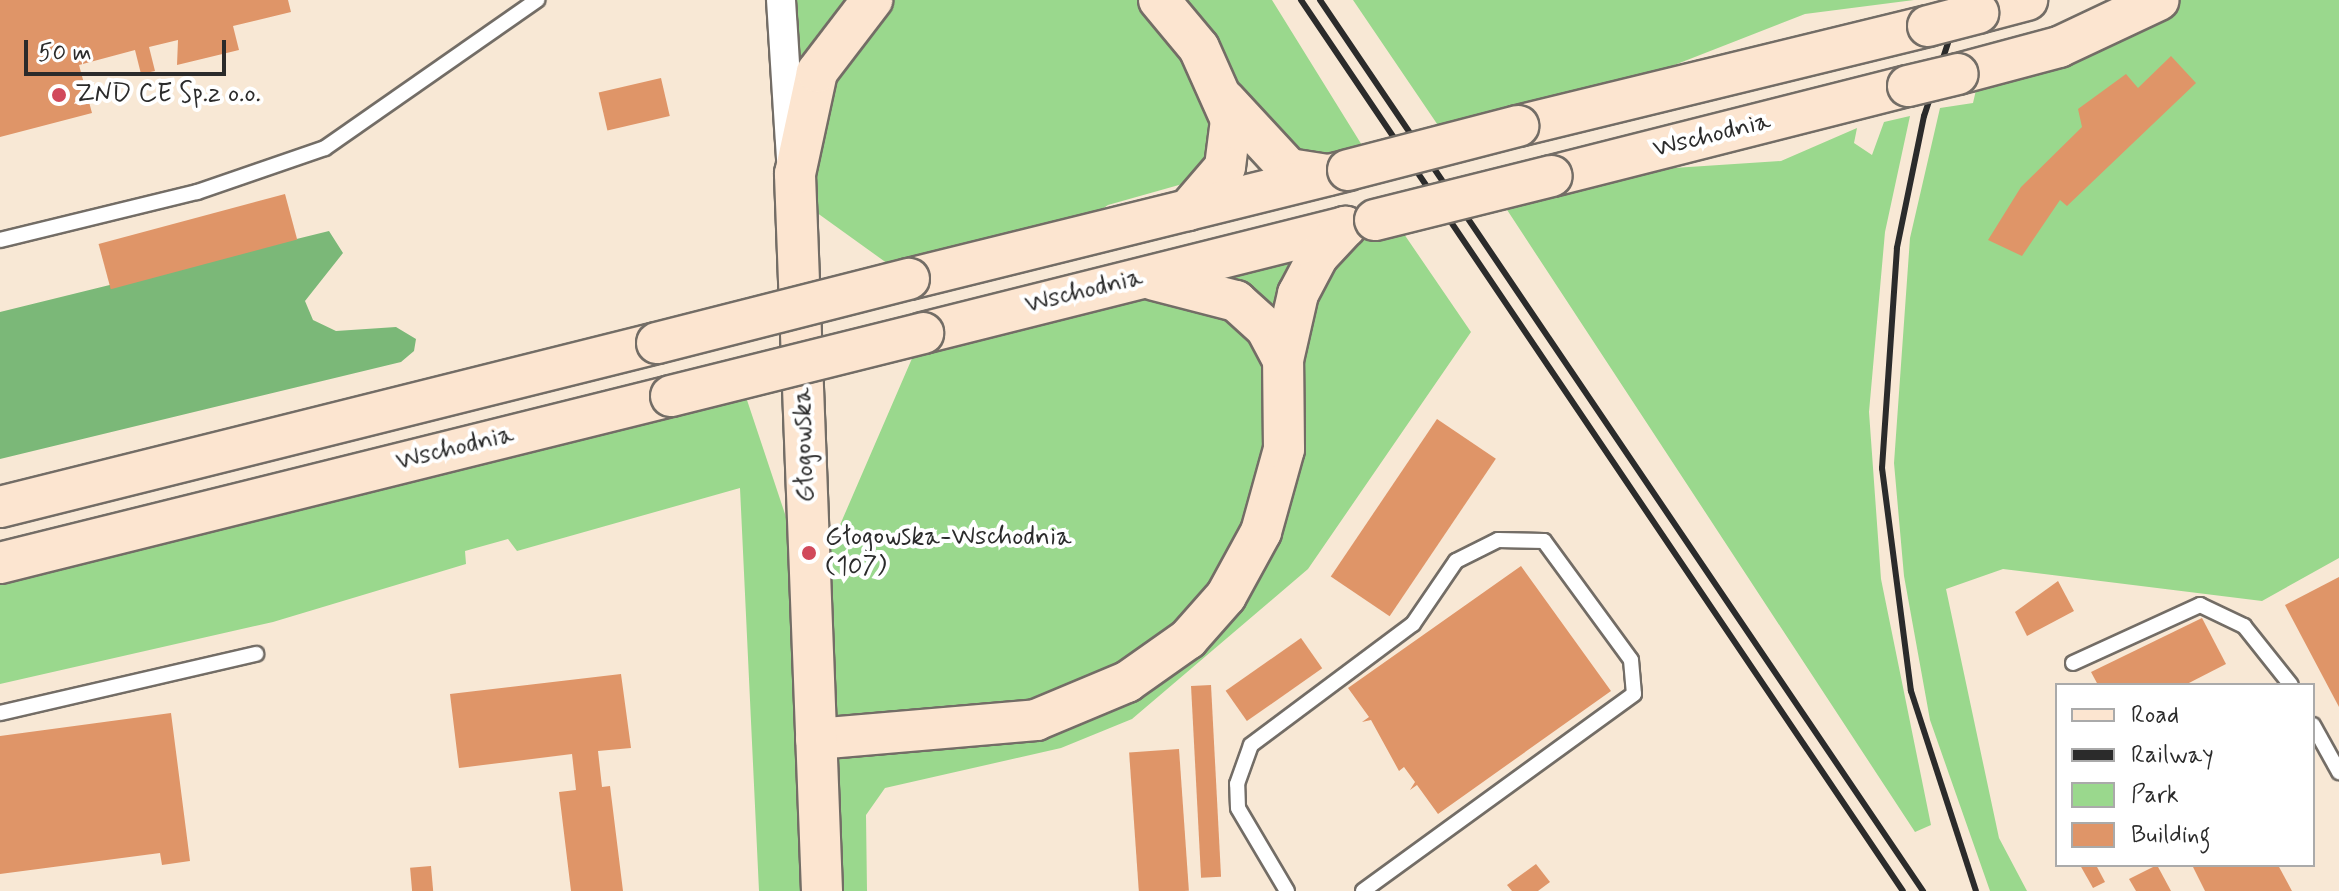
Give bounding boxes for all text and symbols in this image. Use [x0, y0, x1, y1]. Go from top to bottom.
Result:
scale bar [28, 24, 230, 74]
text: 50 m [38, 38, 92, 69]
place label: ZND CE Sp.z o.o. [75, 79, 263, 111]
marker: ZND CE Sp.z o.o. [50, 86, 68, 104]
street label: Wschodnia [1650, 106, 1774, 166]
street label: Wschodnia [1022, 262, 1146, 322]
street label: Głogowska [787, 387, 823, 503]
street label: Wschodnia [393, 419, 517, 479]
place label: Głogowska-Wschodnia (107) [825, 522, 1072, 584]
marker: Głogowska-Wschodnia (107) [800, 544, 818, 562]
legend [2055, 683, 2315, 867]
text: Road [2131, 700, 2179, 731]
text: Railway [2131, 740, 2214, 771]
text: Park [2131, 780, 2179, 811]
text: Building [2131, 820, 2211, 851]

